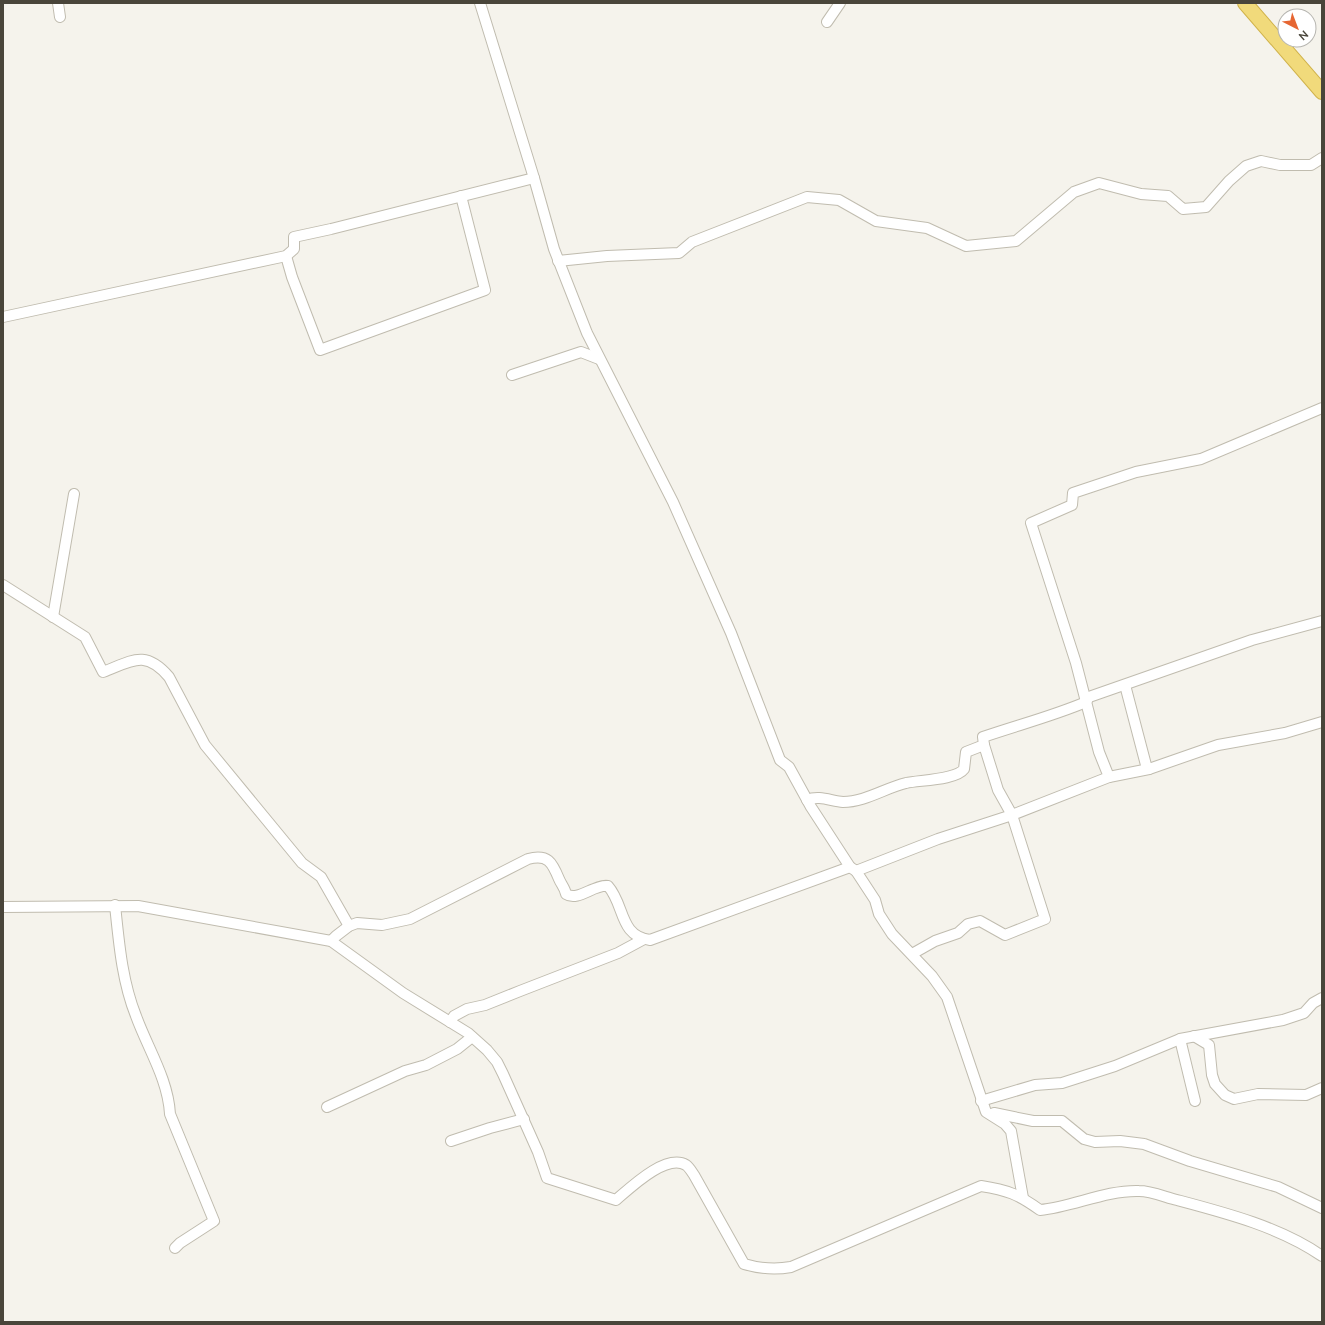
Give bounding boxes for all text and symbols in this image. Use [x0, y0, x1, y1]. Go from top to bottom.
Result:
north arrow [1277, 8, 1317, 48]
text: N [1295, 27, 1311, 43]

